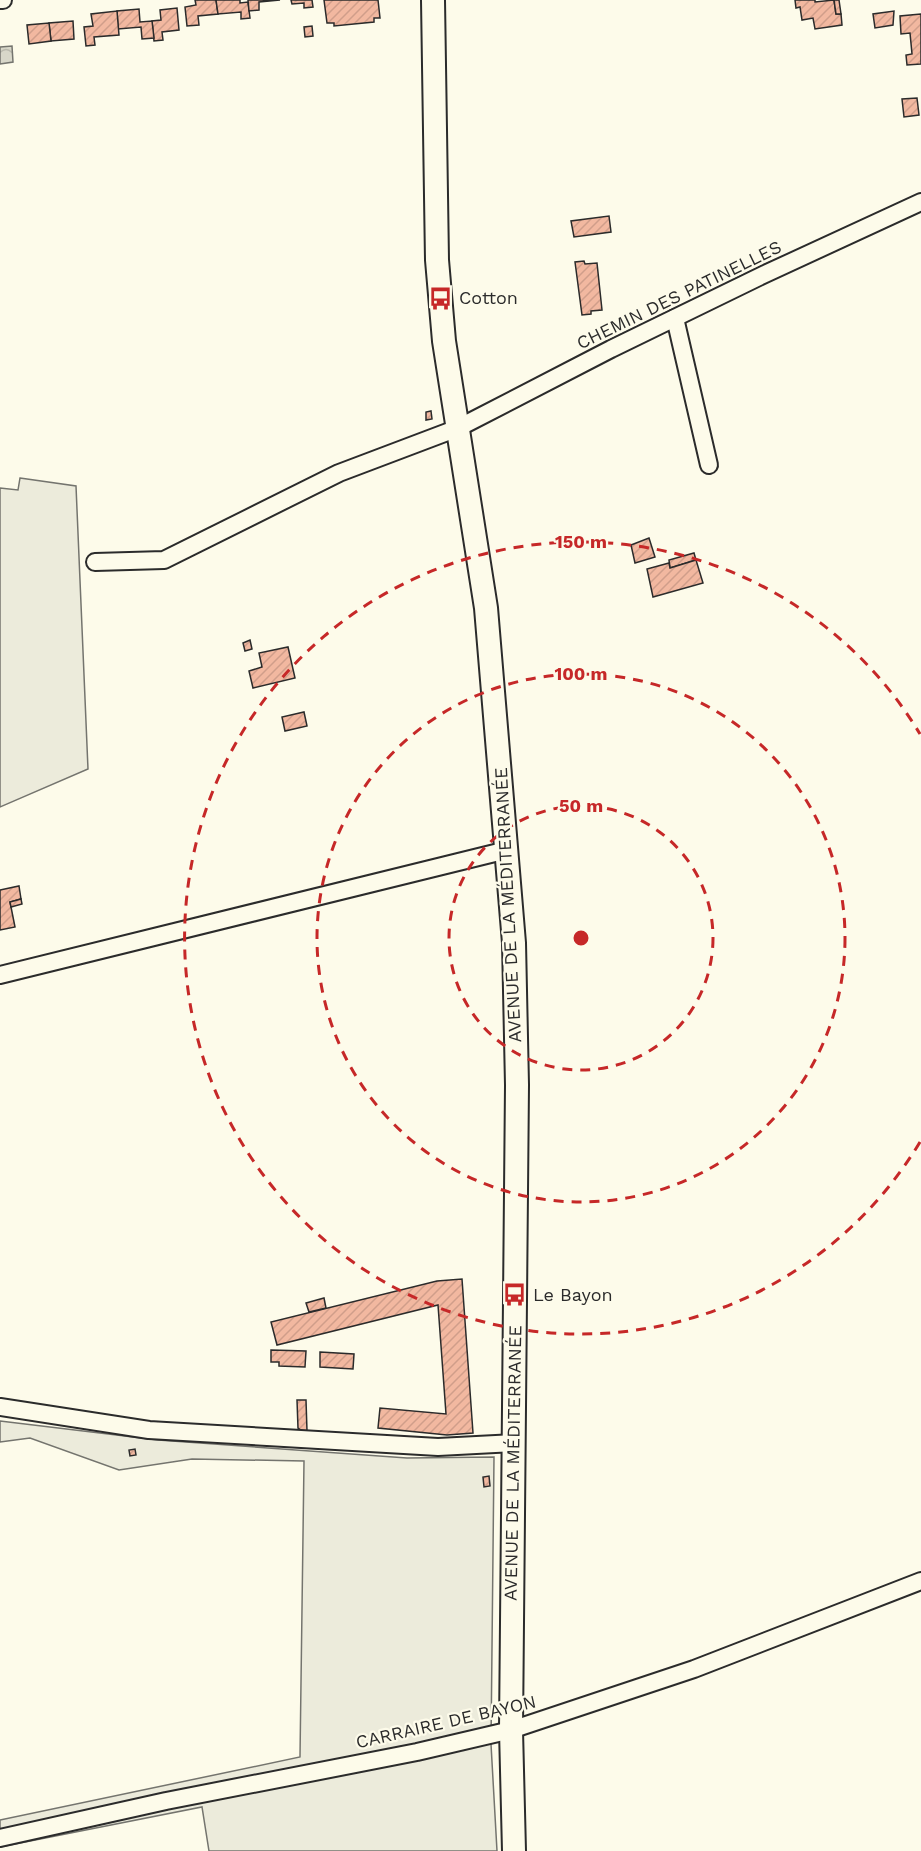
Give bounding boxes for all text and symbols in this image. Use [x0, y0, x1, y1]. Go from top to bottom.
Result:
street label: CHEMIN DES PATINELLES [573, 236, 785, 353]
bus stop icon: Cotton [428, 285, 454, 311]
place label: Cotton [459, 287, 518, 308]
text: 150 m [555, 531, 607, 552]
text: 100 m [554, 663, 608, 684]
street label: AVENUE DE LA MÉDITERRANÉE [490, 767, 525, 1043]
text: 50 m [559, 795, 603, 816]
centre of rings [571, 928, 591, 948]
bus stop icon: Le Bayon [502, 1282, 528, 1308]
place label: Le Bayon [533, 1284, 613, 1305]
street label: AVENUE DE LA MÉDITERRANÉE [500, 1325, 525, 1601]
street label: CARRAIRE DE BAYON [354, 1691, 538, 1752]

